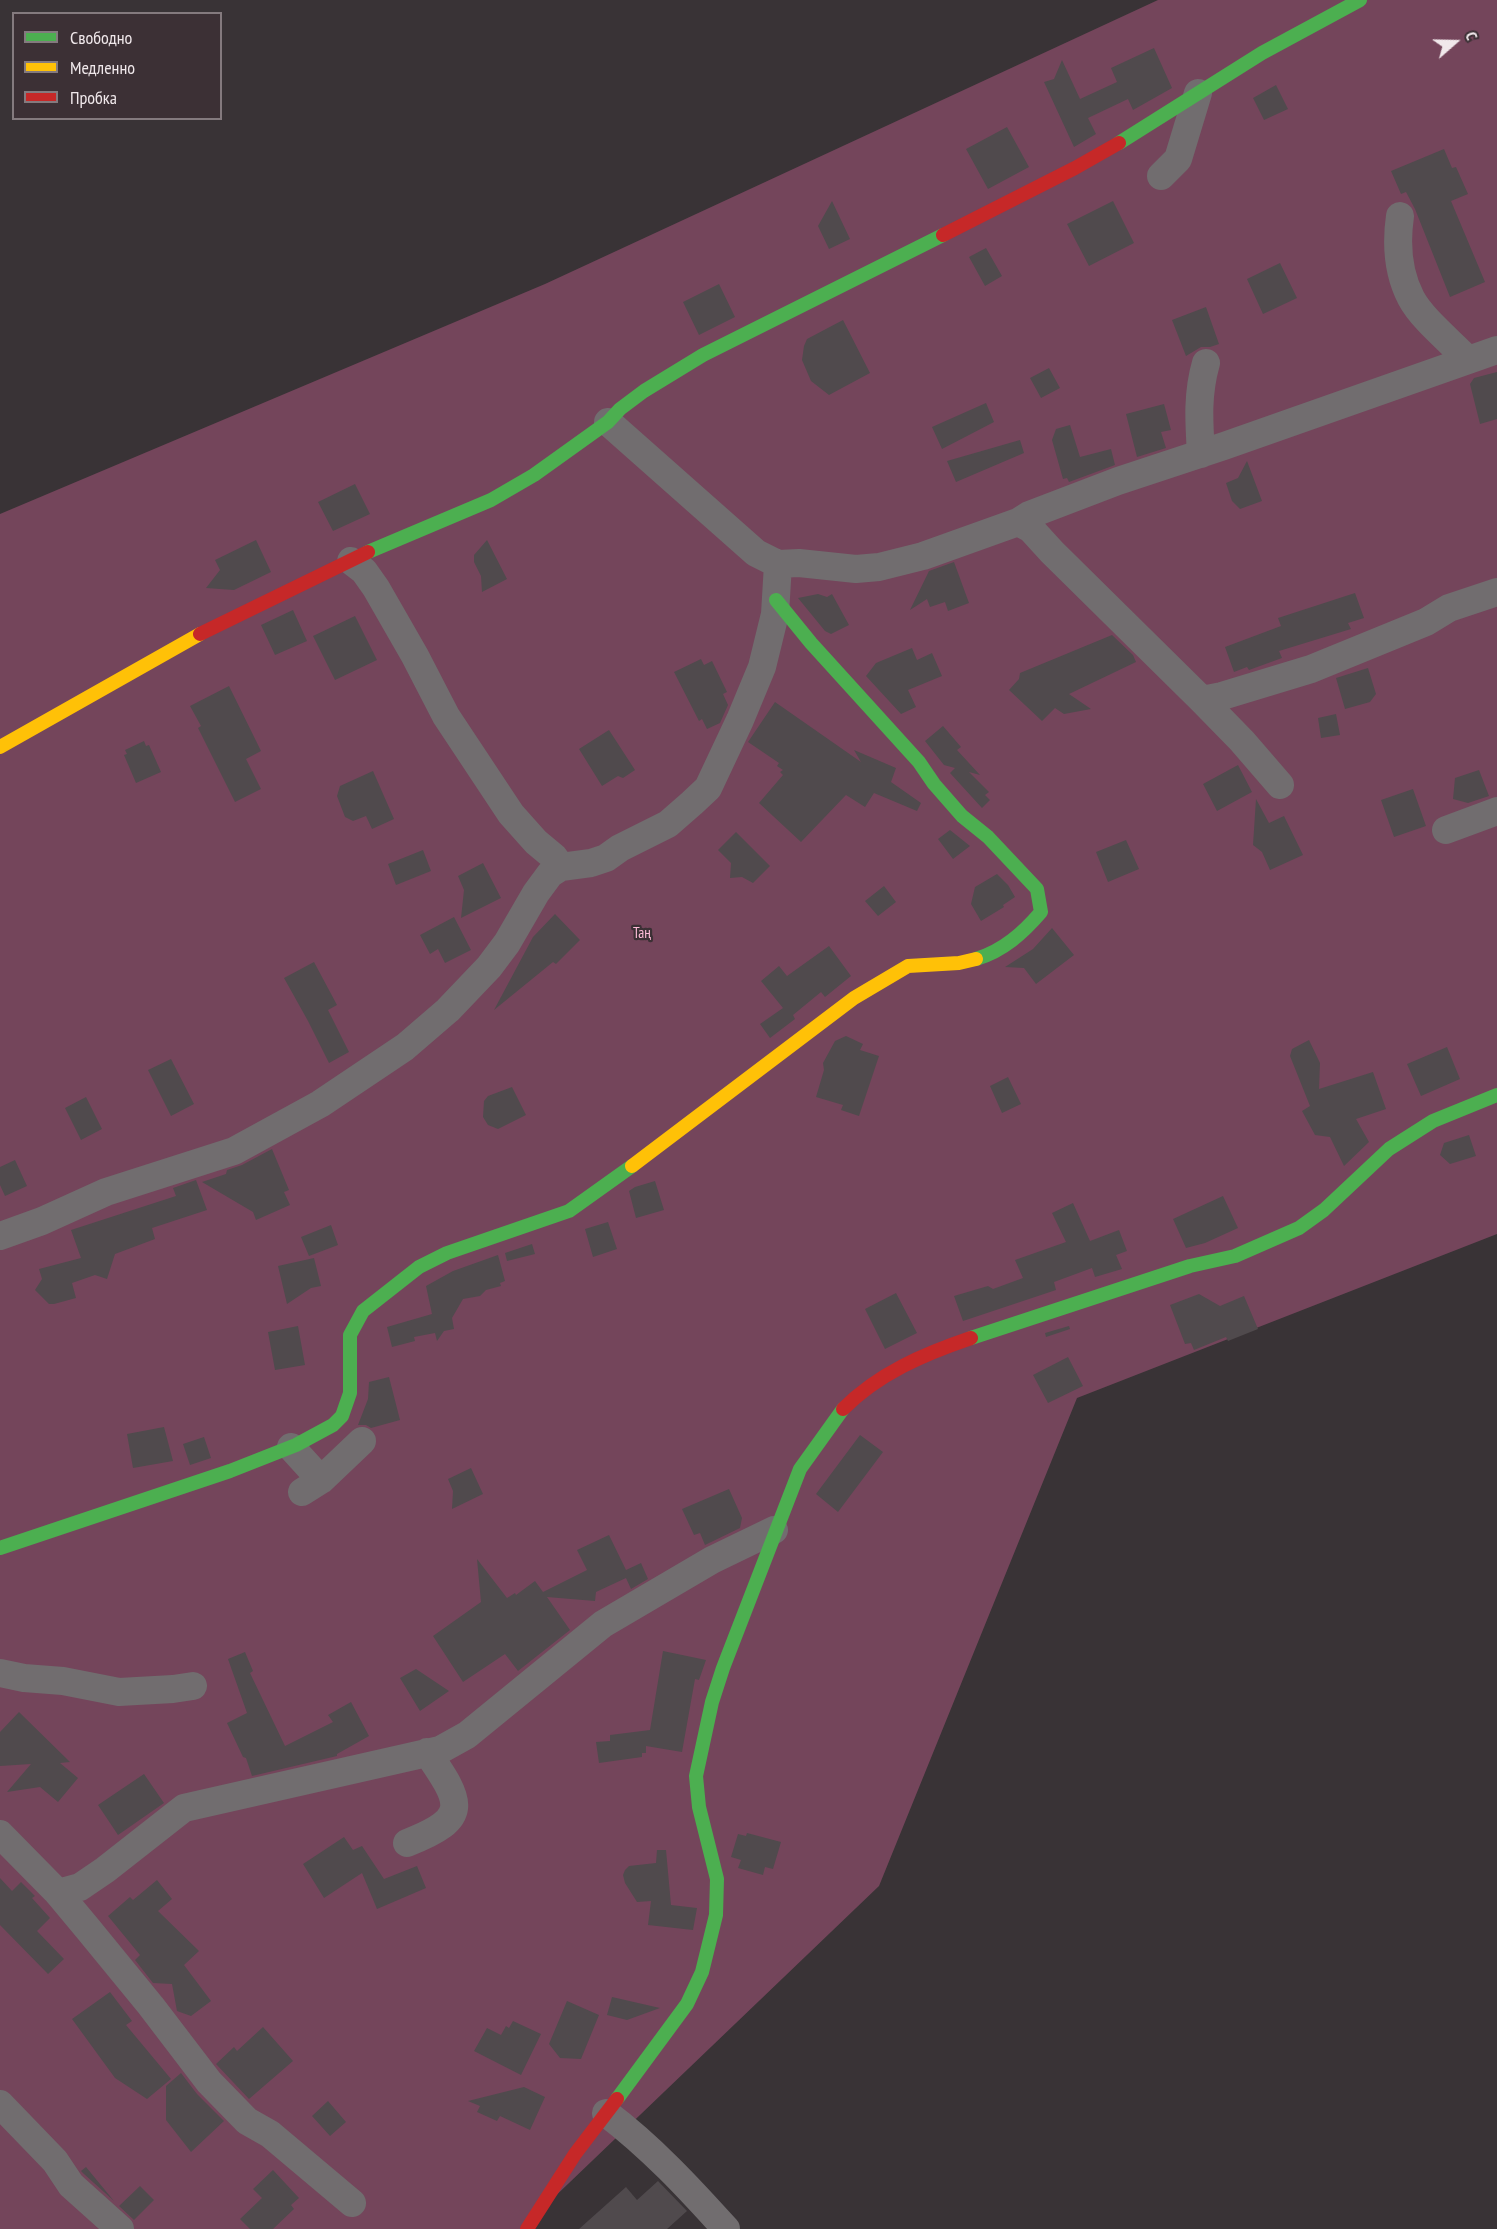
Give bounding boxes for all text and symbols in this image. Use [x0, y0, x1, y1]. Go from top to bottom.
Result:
legend [12, 12, 222, 120]
north arrow [1425, 12, 1485, 72]
text: Свободно [70, 26, 132, 49]
text: С [1461, 29, 1483, 43]
text: Медленно [70, 56, 135, 79]
text: Пробка [70, 86, 117, 109]
park label: Таң [633, 925, 651, 943]

